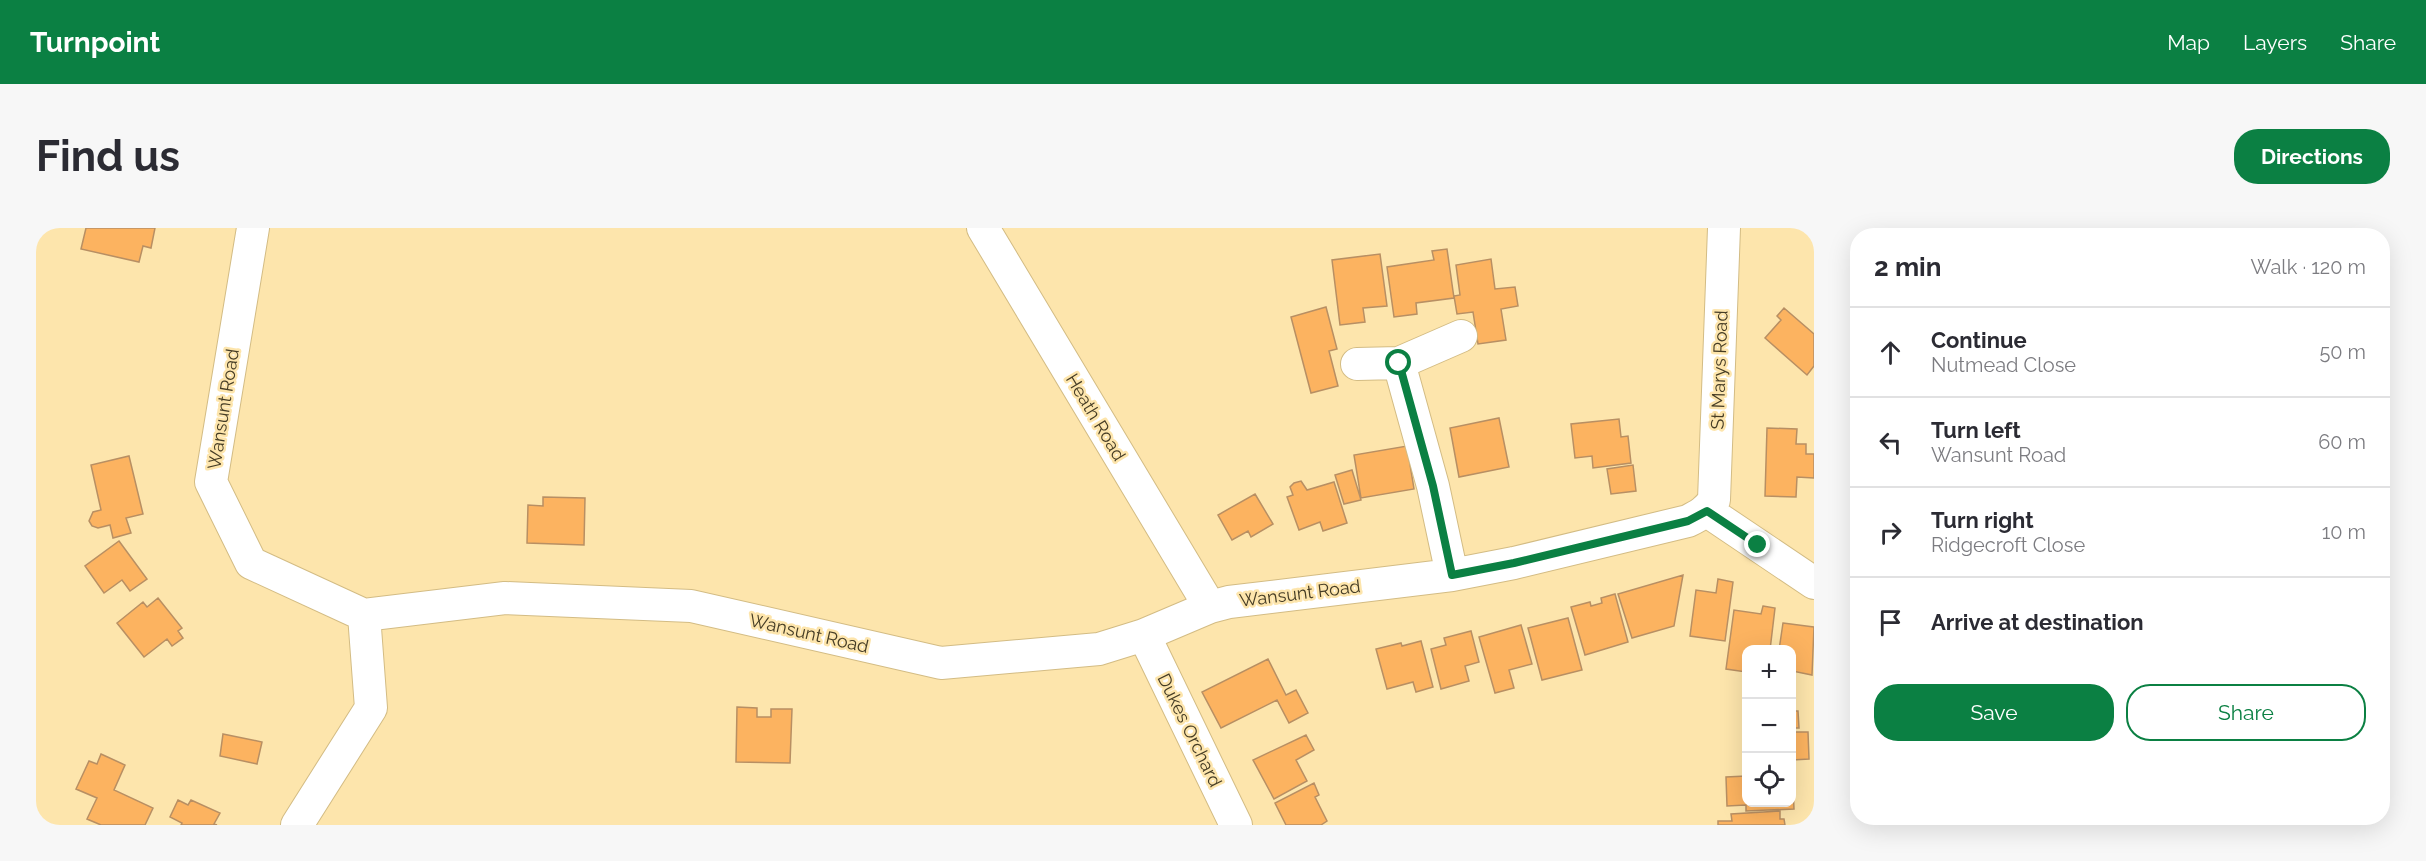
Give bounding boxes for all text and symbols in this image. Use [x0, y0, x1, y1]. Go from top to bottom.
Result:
text: Turnpoint [30, 26, 160, 59]
text: Map [2167, 30, 2210, 55]
text: Layers [2243, 30, 2307, 55]
text: Share [2340, 30, 2396, 55]
button: Directions [2234, 129, 2390, 184]
text: Find us [36, 132, 180, 181]
text: 2 min [1874, 252, 1941, 282]
text: Walk · 120 m [2251, 255, 2366, 279]
street label: St Marys Road [1706, 310, 1732, 430]
text: Continue [1931, 327, 2027, 353]
icon: ahead [1874, 336, 1907, 369]
text: 50 m [2319, 340, 2366, 364]
street label: Wansunt Road [203, 347, 243, 471]
route start [1385, 349, 1411, 375]
text: Nutmead Close [1931, 353, 2076, 377]
street label: Heath Road [1062, 370, 1130, 464]
text: Turn left [1931, 417, 2021, 443]
icon: left [1874, 426, 1907, 459]
text: 60 m [2318, 430, 2366, 454]
text: Wansunt Road [1931, 443, 2066, 467]
text: Turn right [1931, 507, 2034, 533]
icon: right [1874, 516, 1907, 549]
text: 10 m [2322, 520, 2366, 544]
route end [1744, 531, 1770, 557]
text: Ridgecroft Close [1931, 533, 2085, 557]
street label: Wansunt Road [1238, 575, 1362, 611]
icon: arrive [1874, 606, 1907, 639]
street label: Wansunt Road [747, 609, 871, 657]
text: Arrive at destination [1931, 609, 2144, 635]
map controls [1742, 645, 1796, 807]
button: + [1742, 645, 1796, 699]
street label: Dukes Orchard [1154, 670, 1226, 790]
button: Save [1874, 684, 2114, 741]
button: Share [2126, 684, 2366, 741]
button: − [1742, 699, 1796, 753]
button: locate [1742, 753, 1796, 807]

